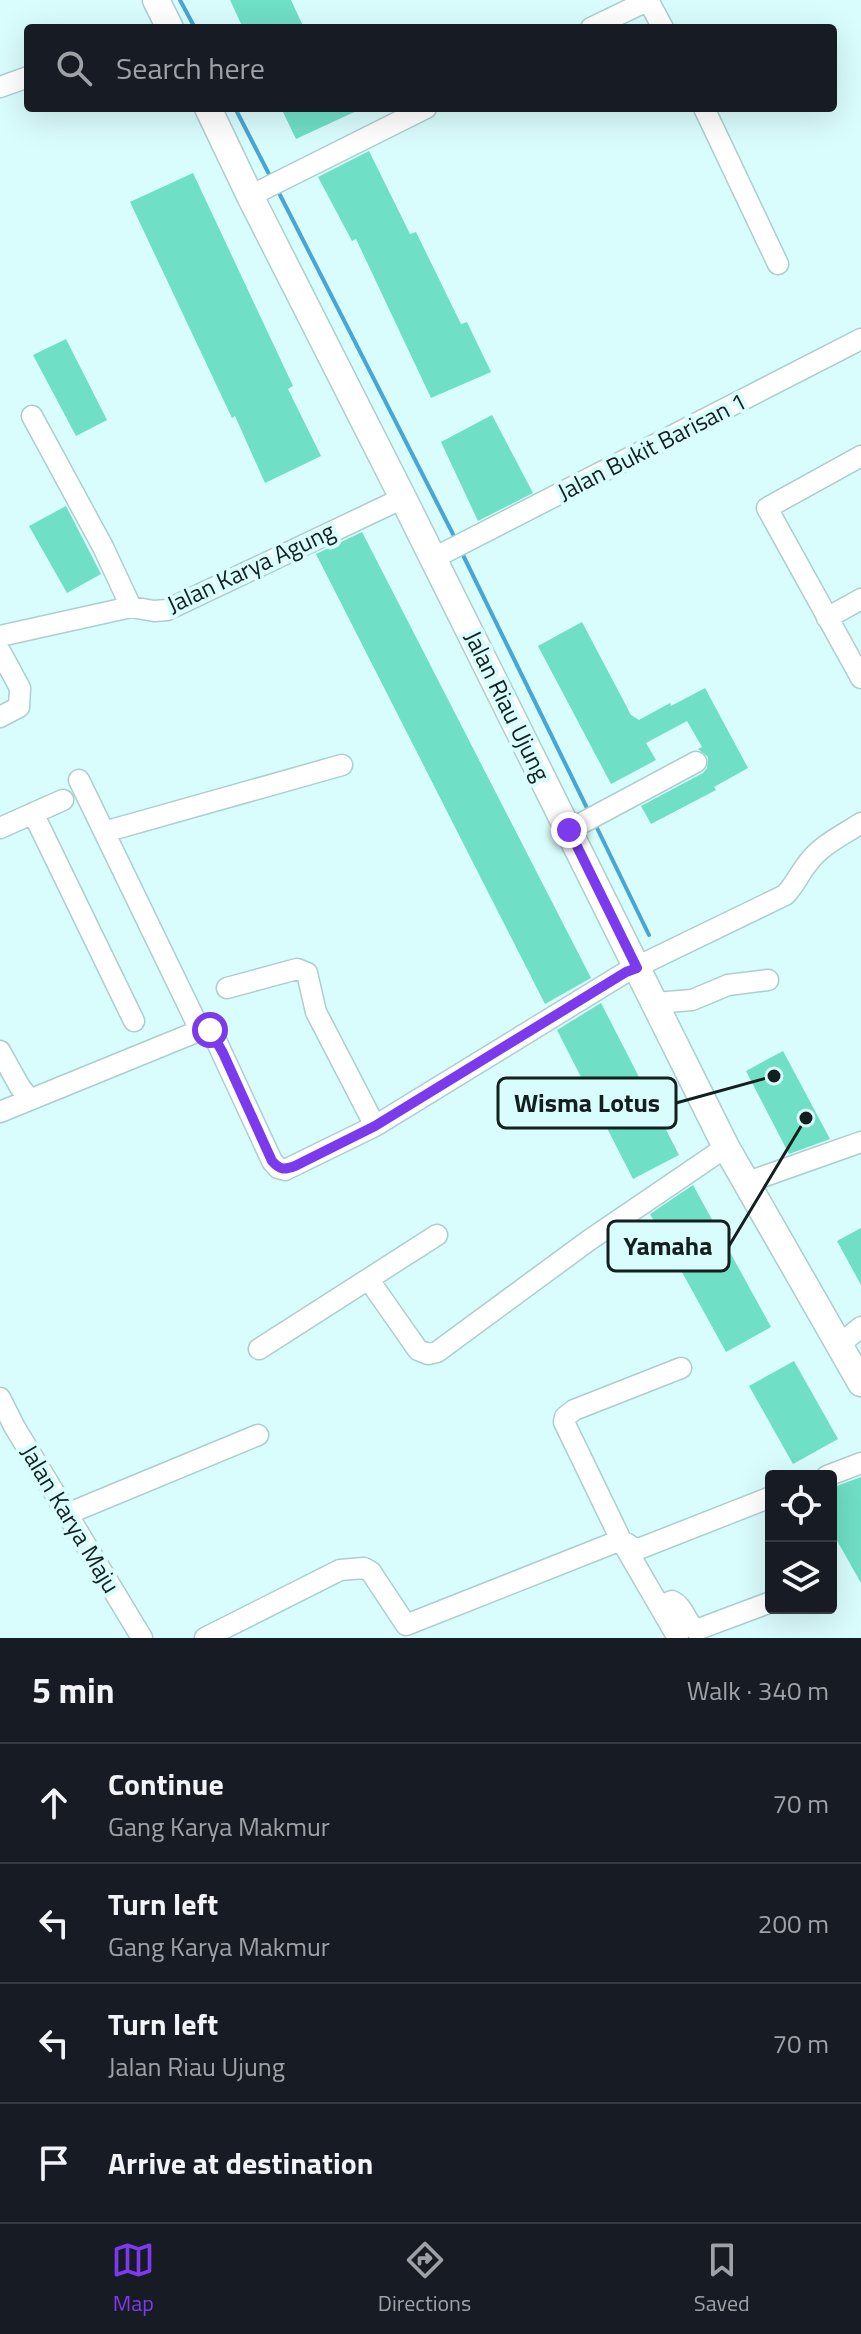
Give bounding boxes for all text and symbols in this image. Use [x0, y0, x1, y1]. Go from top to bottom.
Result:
search box [24, 24, 837, 112]
text: Search here [116, 45, 265, 91]
icon: search [52, 46, 96, 90]
street label: Jalan Bukit Barisan 1 [551, 383, 752, 509]
street label: Jalan Karya Agung [161, 512, 341, 622]
street label: Jalan Riau Ujung [456, 624, 560, 787]
route end [551, 812, 587, 848]
route start [192, 1012, 228, 1048]
callout: Wisma Lotus [498, 1078, 676, 1128]
text: Wisma Lotus [514, 1083, 660, 1122]
callout: Yamaha [608, 1221, 729, 1271]
text: Yamaha [624, 1226, 712, 1265]
street label: Jalan Karya Maju [12, 1437, 129, 1600]
map controls [765, 1470, 837, 1614]
button: locate [765, 1470, 837, 1542]
button: layers [765, 1542, 837, 1614]
text: 5 min [32, 1664, 115, 1716]
text: Walk · 340 m [687, 1671, 829, 1710]
text: Continue [108, 1761, 224, 1807]
icon: ahead [32, 1781, 76, 1825]
text: 70 m [772, 1784, 829, 1823]
text: Gang Karya Makmur [108, 1807, 330, 1846]
text: Turn left [108, 1881, 218, 1927]
icon: left [32, 1901, 76, 1945]
text: 200 m [758, 1904, 829, 1943]
text: Gang Karya Makmur [108, 1927, 330, 1966]
text: Turn left [108, 2001, 218, 2047]
icon: left [32, 2021, 76, 2065]
text: 70 m [772, 2024, 829, 2063]
text: Jalan Riau Ujung [108, 2047, 285, 2086]
text: Arrive at destination [108, 2140, 373, 2186]
icon: arrive [32, 2141, 76, 2185]
tab: Map [111, 2238, 155, 2320]
tab: Directions [378, 2238, 471, 2320]
tab: Saved [694, 2238, 750, 2320]

